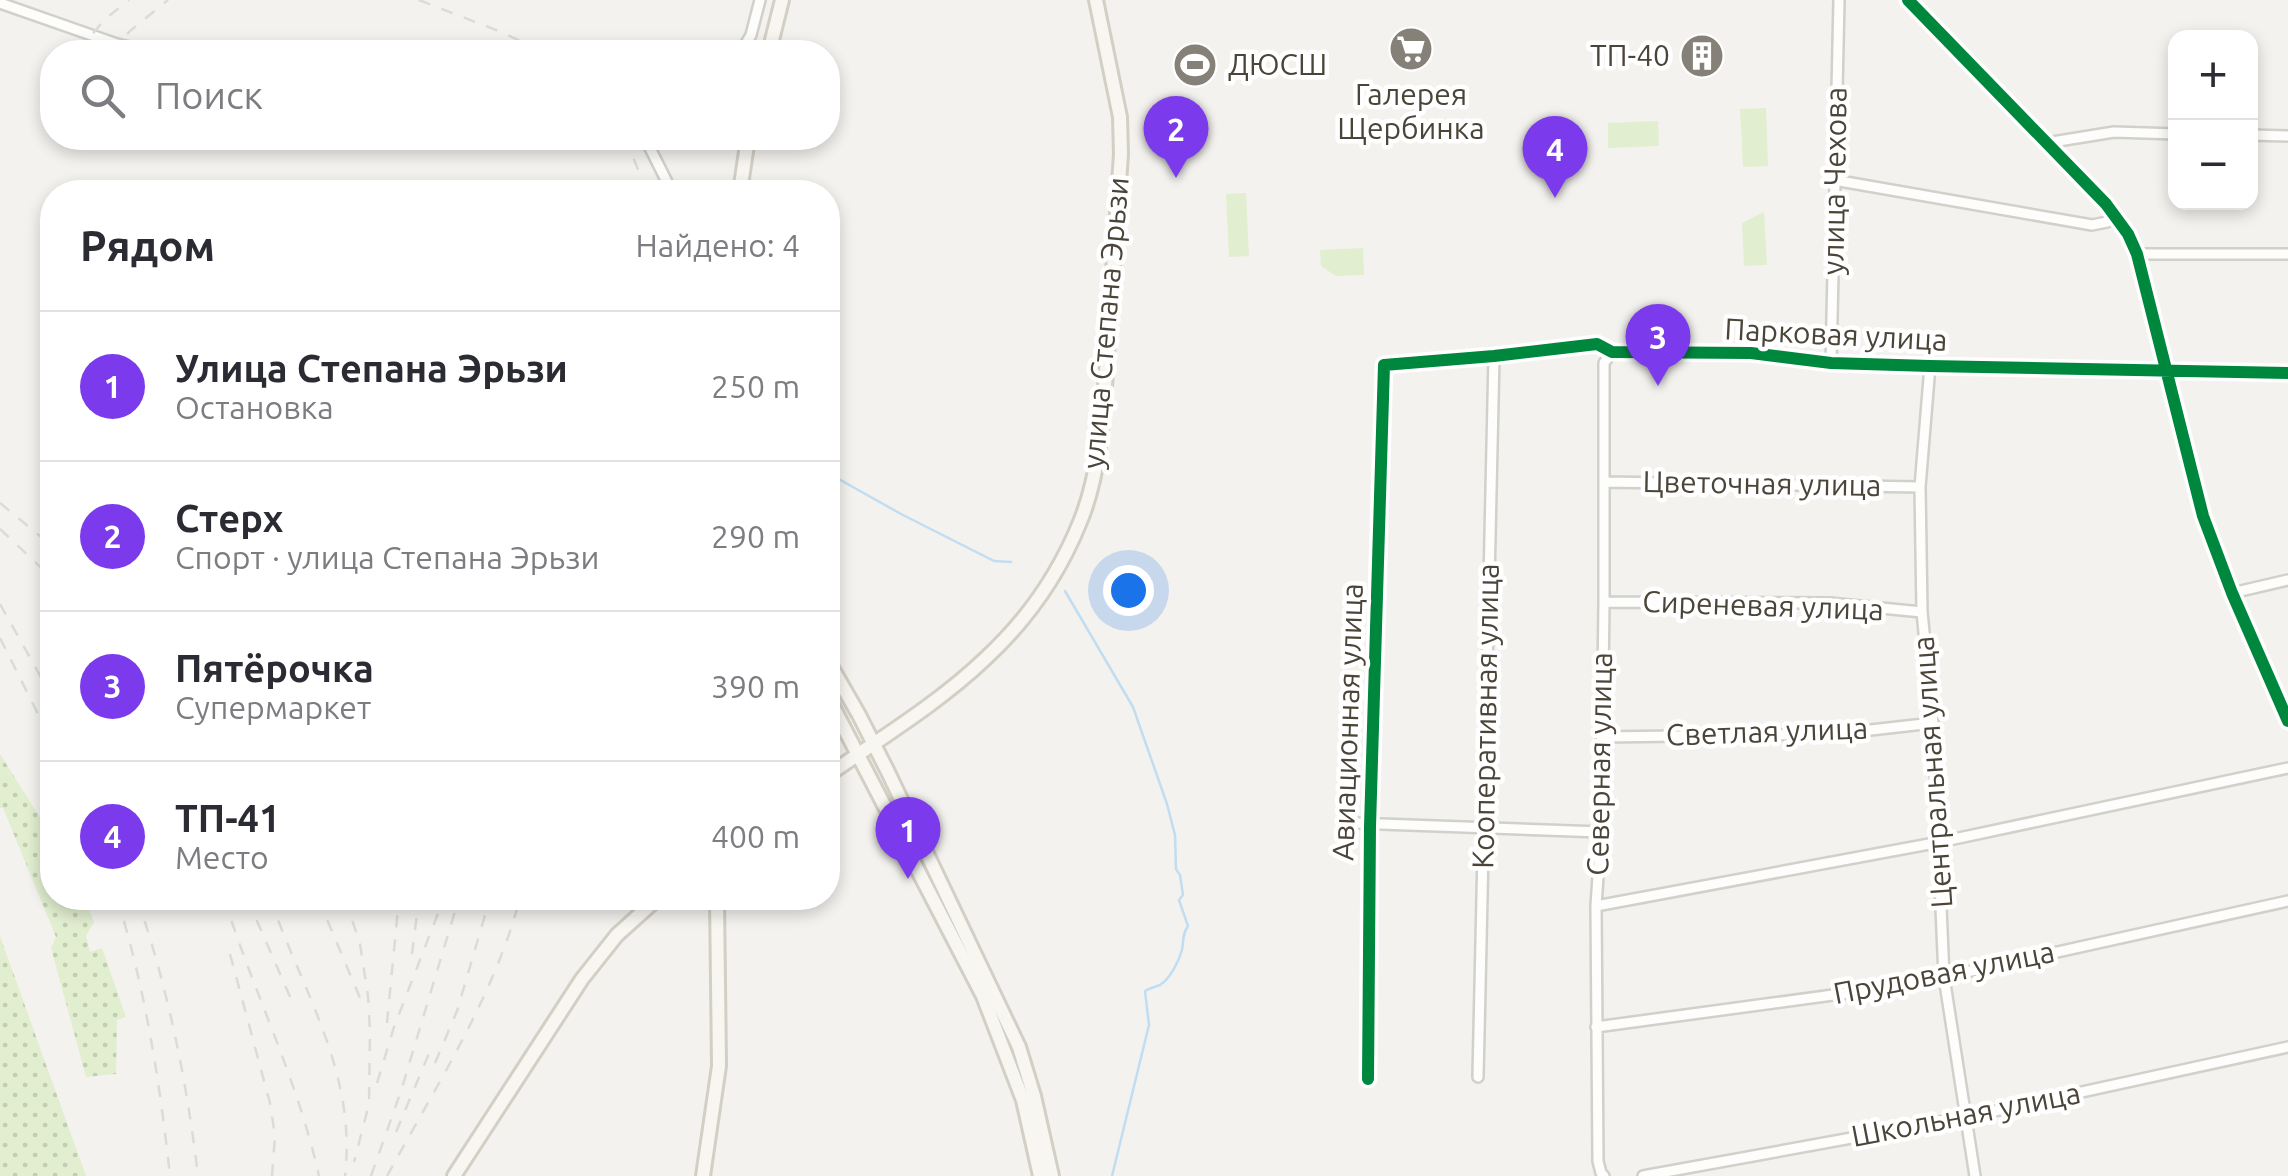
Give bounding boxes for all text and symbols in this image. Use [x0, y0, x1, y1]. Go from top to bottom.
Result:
supermarket icon: Галерея Щербинка [1388, 26, 1434, 72]
map controls [2168, 30, 2258, 210]
button: + [2168, 30, 2258, 120]
building icon: ТП-40 [1679, 33, 1725, 79]
place label: ТП-40 [1590, 38, 1670, 72]
search box [40, 40, 840, 150]
sports icon: ДЮСШ [1172, 42, 1218, 88]
place label: ДЮСШ [1228, 47, 1327, 81]
icon: search [75, 68, 130, 123]
text: Поиск [155, 74, 263, 116]
place label: Галерея Щербинка [1337, 77, 1485, 145]
street label: улица Чехова [1815, 87, 1853, 275]
pin: 2 [1144, 96, 1208, 178]
pin: 4 [1522, 116, 1588, 198]
button: − [2168, 120, 2258, 210]
street label: улица Степана Эрьзи [1075, 176, 1135, 470]
text: Рядом [80, 222, 215, 269]
text: Найдено: 4 [635, 227, 800, 263]
pin: 3 [1626, 304, 1690, 386]
street label: Парковая улица [1724, 311, 1948, 357]
text: Улица Степана Эрьзи [175, 347, 568, 389]
text: 1 [103, 368, 122, 404]
text: 250 m [711, 368, 800, 404]
text: Остановка [175, 389, 334, 425]
street label: Цветочная улица [1642, 464, 1882, 502]
text: Стерх [175, 497, 283, 539]
text: 2 [103, 518, 122, 554]
text: 290 m [711, 518, 800, 554]
text: Спорт · улица Степана Эрьзи [175, 539, 599, 575]
street label: Кооперативная улица [1465, 563, 1505, 869]
your location [1103, 565, 1154, 616]
street label: Авиационная улица [1325, 583, 1369, 861]
street label: Сиреневая улица [1642, 584, 1884, 626]
street label: Центральная улица [1906, 635, 1958, 909]
text: Пятёрочка [175, 647, 374, 689]
street label: Северная улица [1580, 652, 1618, 876]
text: 3 [103, 668, 122, 704]
text: 390 m [711, 668, 800, 704]
text: Супермаркет [175, 689, 371, 725]
street label: Светлая улица [1665, 710, 1869, 752]
pin: 1 [876, 796, 940, 879]
text: ТП-41 [175, 797, 280, 839]
text: 4 [103, 818, 122, 854]
text: 400 m [711, 818, 800, 854]
text: Место [175, 839, 269, 875]
street label: Прудовая улица [1830, 934, 2057, 1010]
street label: Школьная улица [1848, 1075, 2083, 1153]

